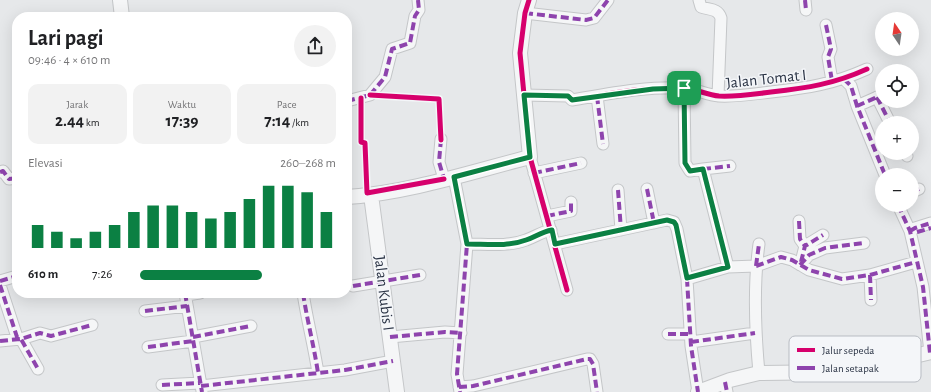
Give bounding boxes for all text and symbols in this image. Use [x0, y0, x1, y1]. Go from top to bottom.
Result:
north arrow [875, 12, 919, 56]
map controls [875, 12, 919, 212]
button: share [294, 25, 336, 67]
text: Lari pagi [28, 27, 103, 49]
text: 09:46 · 4 × 610 m [28, 54, 110, 67]
button: locate [875, 64, 919, 108]
street label: Jalan Tomat I [725, 67, 807, 91]
pin [667, 71, 701, 105]
icon: arrive [673, 77, 695, 99]
text: Jarak [66, 99, 88, 110]
text: Waktu [168, 99, 196, 110]
text: Pace [277, 99, 297, 110]
text: 2.44 [55, 112, 84, 129]
text: 17:39 [166, 112, 198, 129]
text: 7:14 [264, 112, 290, 129]
button: + [875, 116, 919, 160]
text: km [84, 117, 100, 128]
text: /km [290, 117, 309, 128]
text: Elevasi [28, 157, 63, 170]
text: 260–268 m [280, 157, 336, 170]
button: − [875, 168, 919, 212]
street label: Jalan Kubis I [371, 255, 397, 332]
text: 610 m [28, 268, 58, 281]
text: 7:26 [92, 268, 112, 281]
legend [789, 336, 921, 382]
text: Jalur sepeda [822, 345, 874, 356]
text: Jalan setapak [822, 363, 879, 374]

